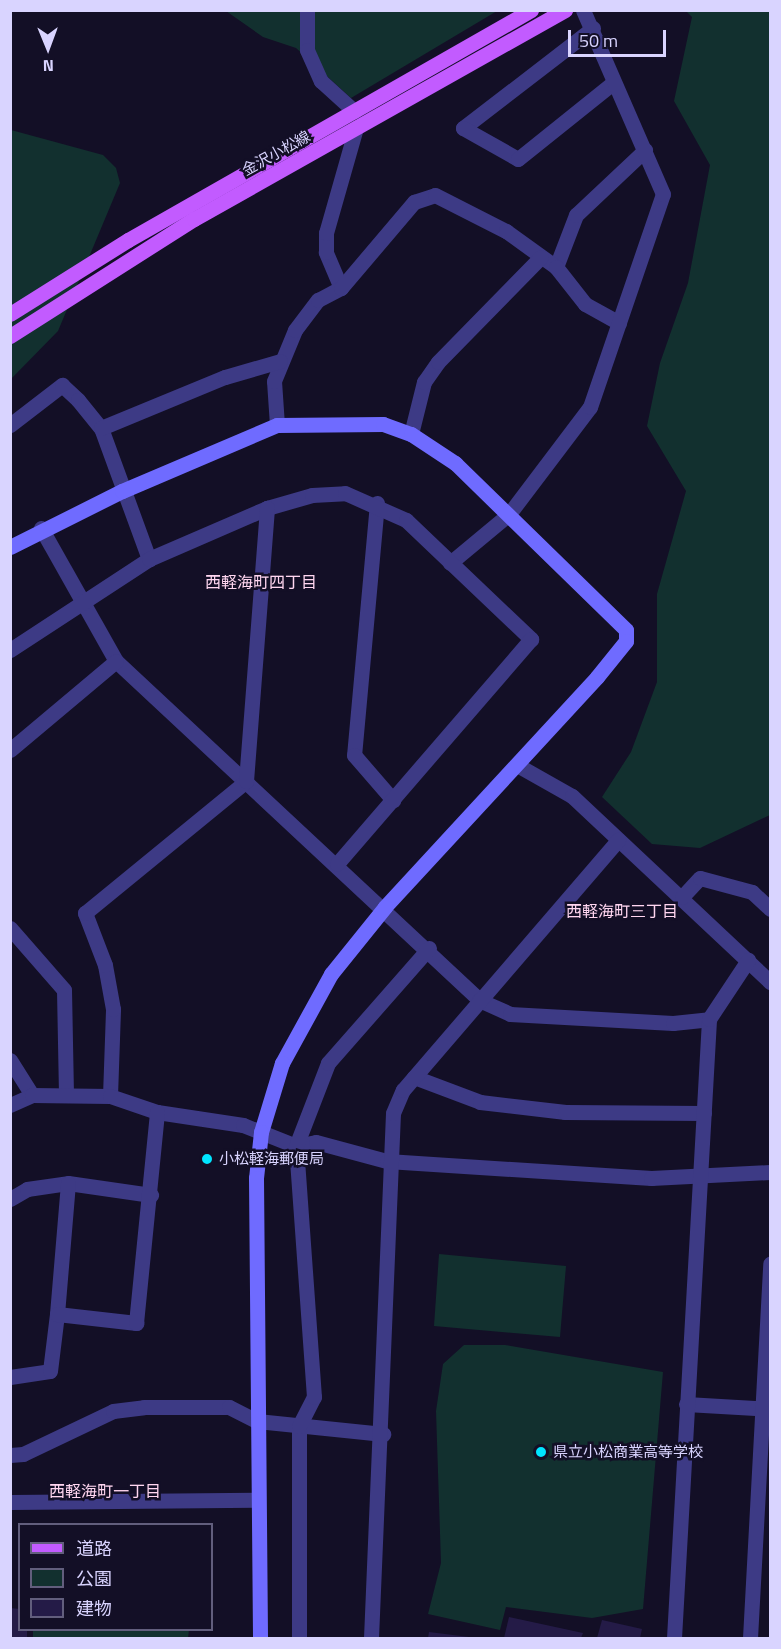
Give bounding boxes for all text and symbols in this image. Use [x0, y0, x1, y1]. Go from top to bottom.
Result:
north arrow [18, 18, 78, 78]
scale bar [571, 18, 668, 56]
text: 50 m [579, 27, 618, 54]
text: N [43, 54, 54, 78]
street label: 金沢小松線 [239, 127, 313, 179]
district label: 西軽海町四丁目 [205, 572, 317, 592]
district label: 西軽海町三丁目 [566, 901, 678, 921]
place label: 小松軽海郵便局 [219, 1150, 324, 1168]
marker: 小松軽海郵便局 [200, 1152, 214, 1166]
place label: 県立小松商業高等学校 [553, 1443, 703, 1461]
marker: 県立小松商業高等学校 [534, 1445, 548, 1459]
district label: 西軽海町一丁目 [49, 1481, 161, 1501]
legend [18, 1523, 213, 1631]
text: 道路 [76, 1535, 112, 1562]
text: 公園 [76, 1565, 112, 1592]
text: 建物 [76, 1595, 112, 1622]

